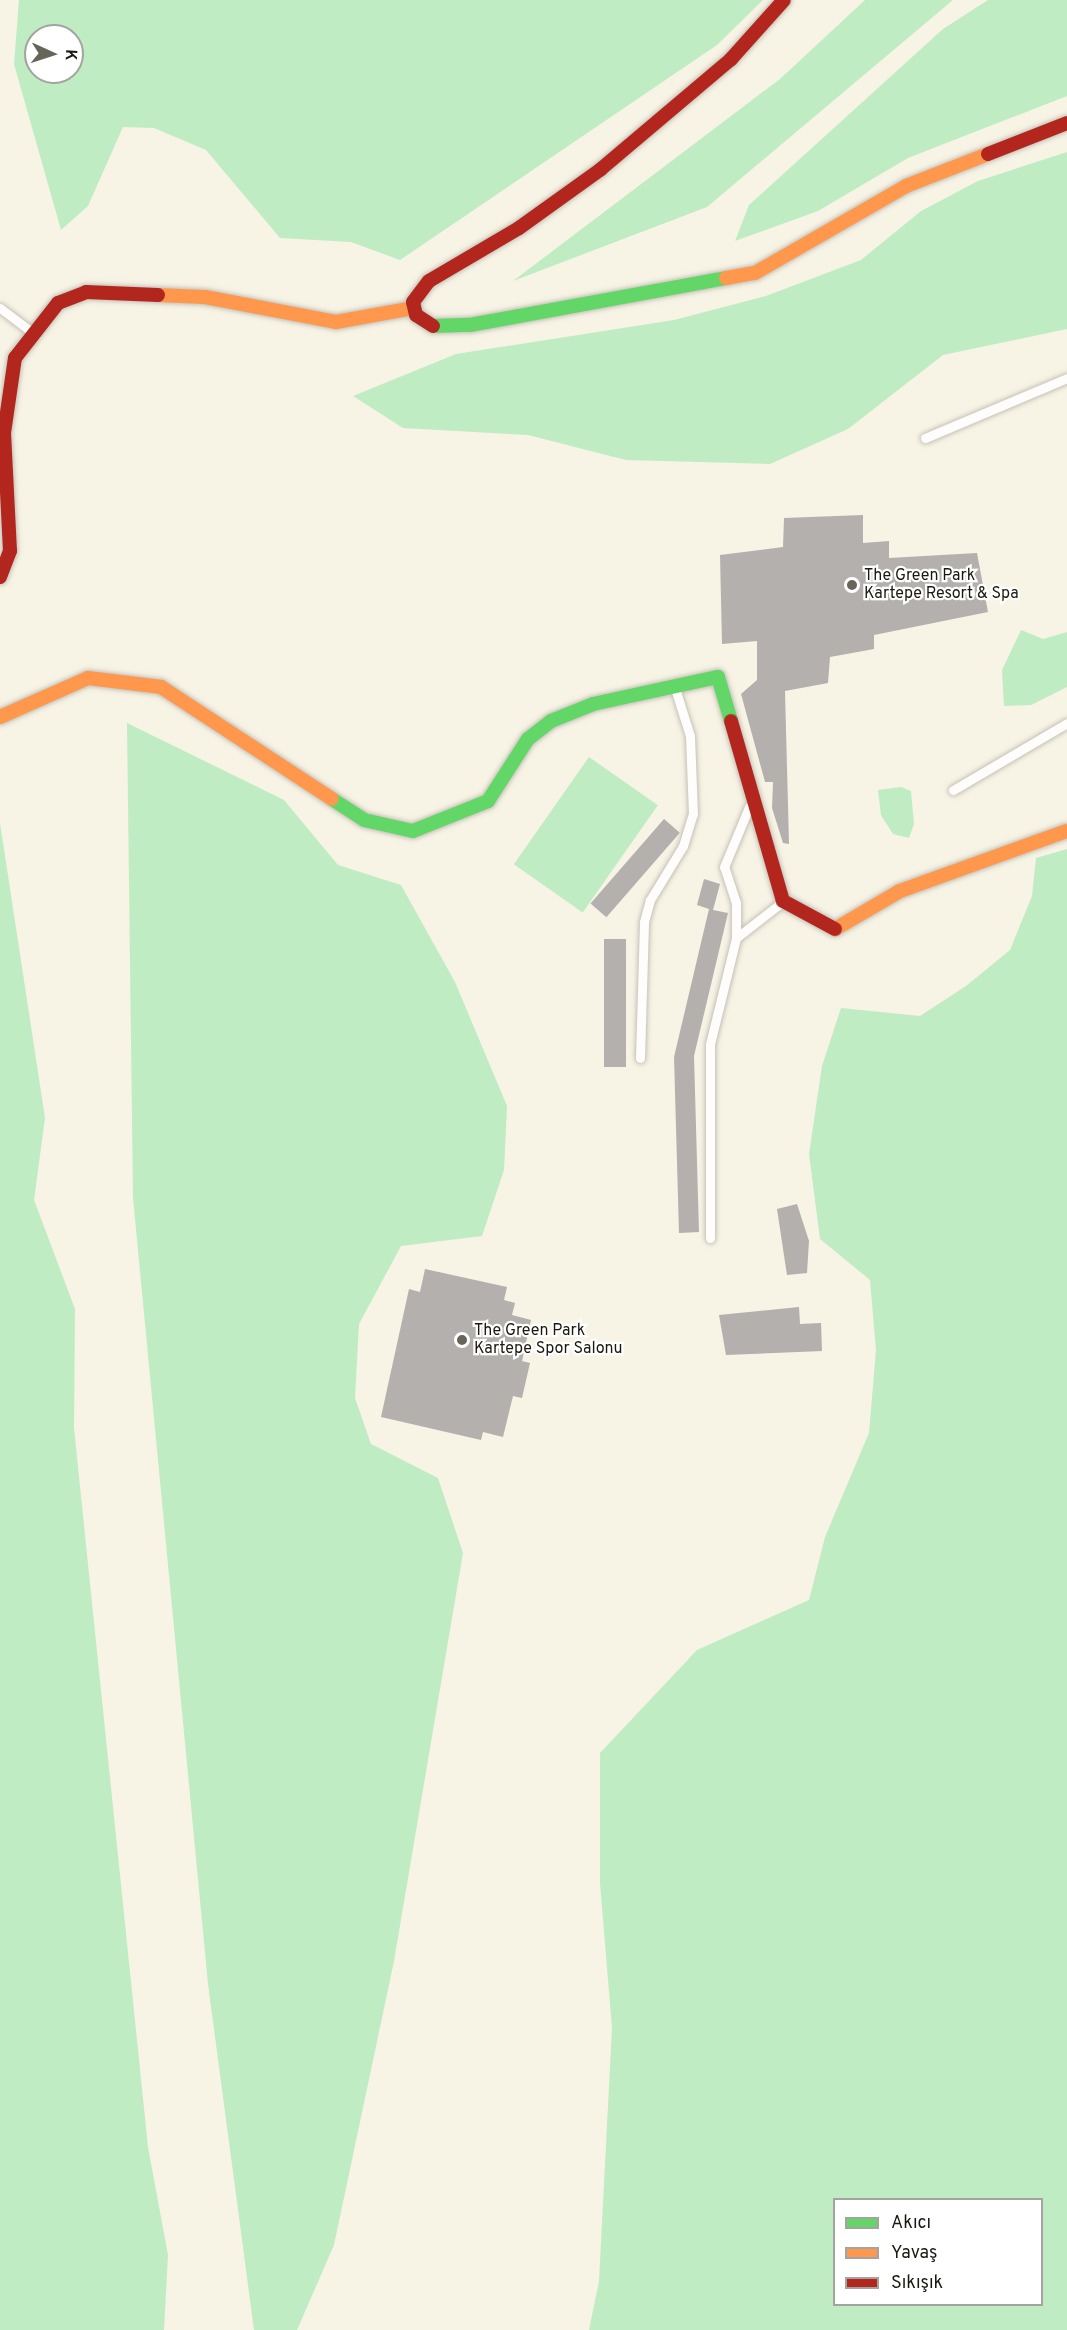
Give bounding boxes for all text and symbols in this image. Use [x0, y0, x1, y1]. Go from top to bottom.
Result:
north arrow [24, 24, 84, 84]
text: K [60, 49, 80, 61]
place label: The Green Park Kartepe Resort & Spa [864, 566, 1019, 604]
marker: The Green Park Kartepe Resort & Spa [845, 578, 859, 592]
place label: The Green Park Kartepe Spor Salonu [474, 1321, 622, 1359]
marker: The Green Park Kartepe Spor Salonu [455, 1333, 469, 1347]
legend [833, 2198, 1043, 2306]
text: Akıcı [891, 2212, 931, 2235]
text: Yavaş [891, 2242, 937, 2265]
text: Sıkışık [891, 2272, 943, 2295]

